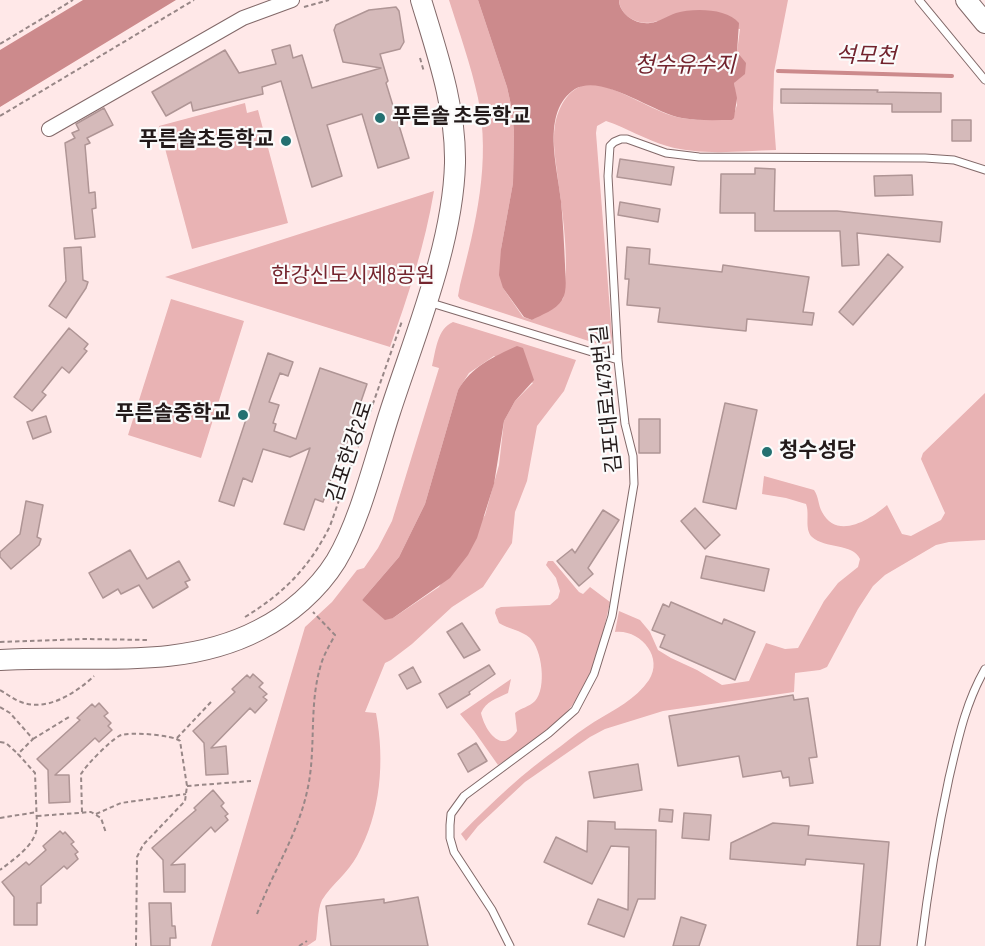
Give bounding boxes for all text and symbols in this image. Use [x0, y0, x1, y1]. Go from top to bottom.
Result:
water label: 석모천 [835, 43, 897, 71]
water label: 청수유수지 [634, 53, 736, 79]
place label: 푸른솔 초등학교 [392, 105, 531, 131]
marker: 푸른솔 초등학교 [373, 111, 387, 125]
place label: 푸른솔초등학교 [139, 128, 274, 154]
marker: 푸른솔초등학교 [279, 134, 293, 148]
park label: 한강신도시제8공원 [271, 264, 435, 290]
street label: 김포대로1473번길 [588, 324, 628, 474]
street label: 김포한강2로 [323, 398, 379, 506]
place label: 푸른솔중학교 [115, 402, 231, 428]
marker: 푸른솔중학교 [236, 408, 250, 422]
place label: 청수성당 [779, 439, 856, 465]
marker: 청수성당 [760, 445, 774, 459]

